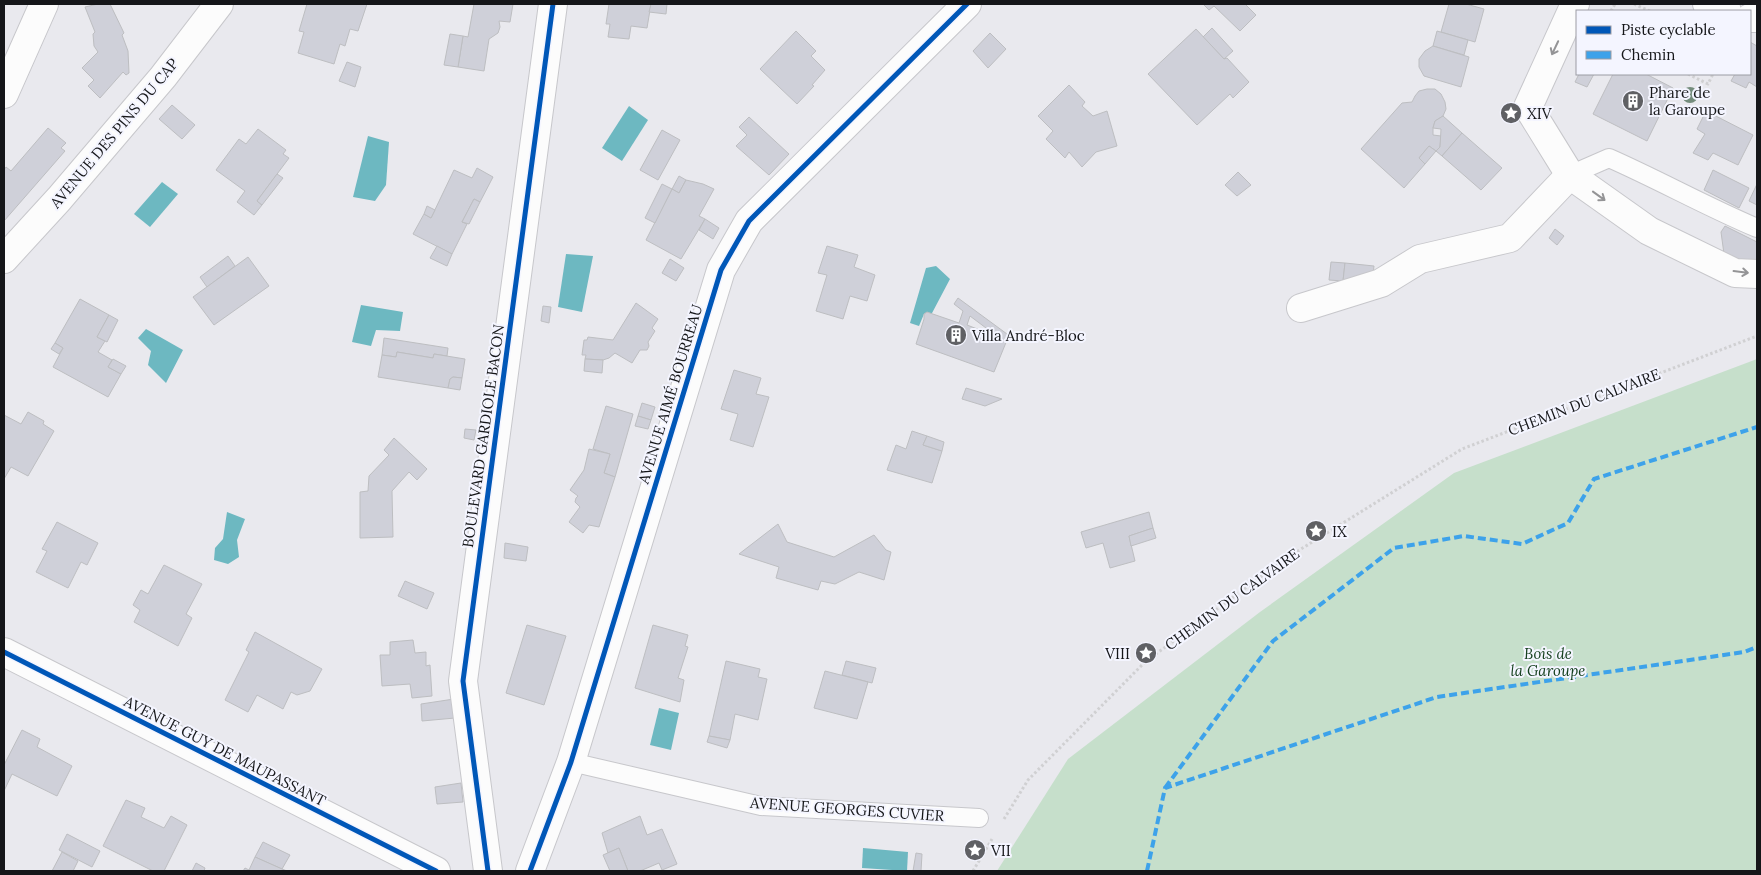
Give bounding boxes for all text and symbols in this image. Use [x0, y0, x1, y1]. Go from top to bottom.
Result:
legend [1576, 10, 1751, 75]
text: Piste cyclable [1621, 20, 1716, 39]
one-way arrow [1550, 40, 1560, 55]
text: Chemin [1621, 45, 1675, 64]
street label: AVENUE DES PINS DU CAP [45, 54, 182, 213]
place label: Phare de la Garoupe [1649, 83, 1725, 119]
building icon: Phare de la Garoupe [1621, 89, 1645, 113]
place icon: XIV [1499, 101, 1523, 125]
place label: XIV [1527, 104, 1553, 123]
one-way arrow [1592, 190, 1605, 201]
one-way arrow [1732, 267, 1748, 277]
street label: AVENUE AIMÉ BOURREAU [633, 302, 706, 487]
street label: BOULEVARD GARDIOLE BACON [458, 323, 508, 549]
building icon: Villa André-Bloc [944, 323, 968, 347]
place label: Villa André-Bloc [971, 326, 1085, 345]
street label: CHEMIN DU CALVAIRE [1505, 364, 1663, 440]
place icon: IX [1304, 519, 1328, 543]
place label: IX [1332, 522, 1347, 541]
street label: CHEMIN DU CALVAIRE [1161, 544, 1303, 654]
place icon: VIII [1134, 641, 1158, 665]
place label: VIII [1104, 644, 1130, 663]
park label: Bois de la Garoupe [1510, 644, 1586, 680]
street label: AVENUE GUY DE MAUPASSANT [120, 691, 329, 810]
street label: AVENUE GEORGES CUVIER [748, 793, 945, 825]
place icon: VII [963, 838, 987, 862]
place label: VII [990, 841, 1011, 860]

